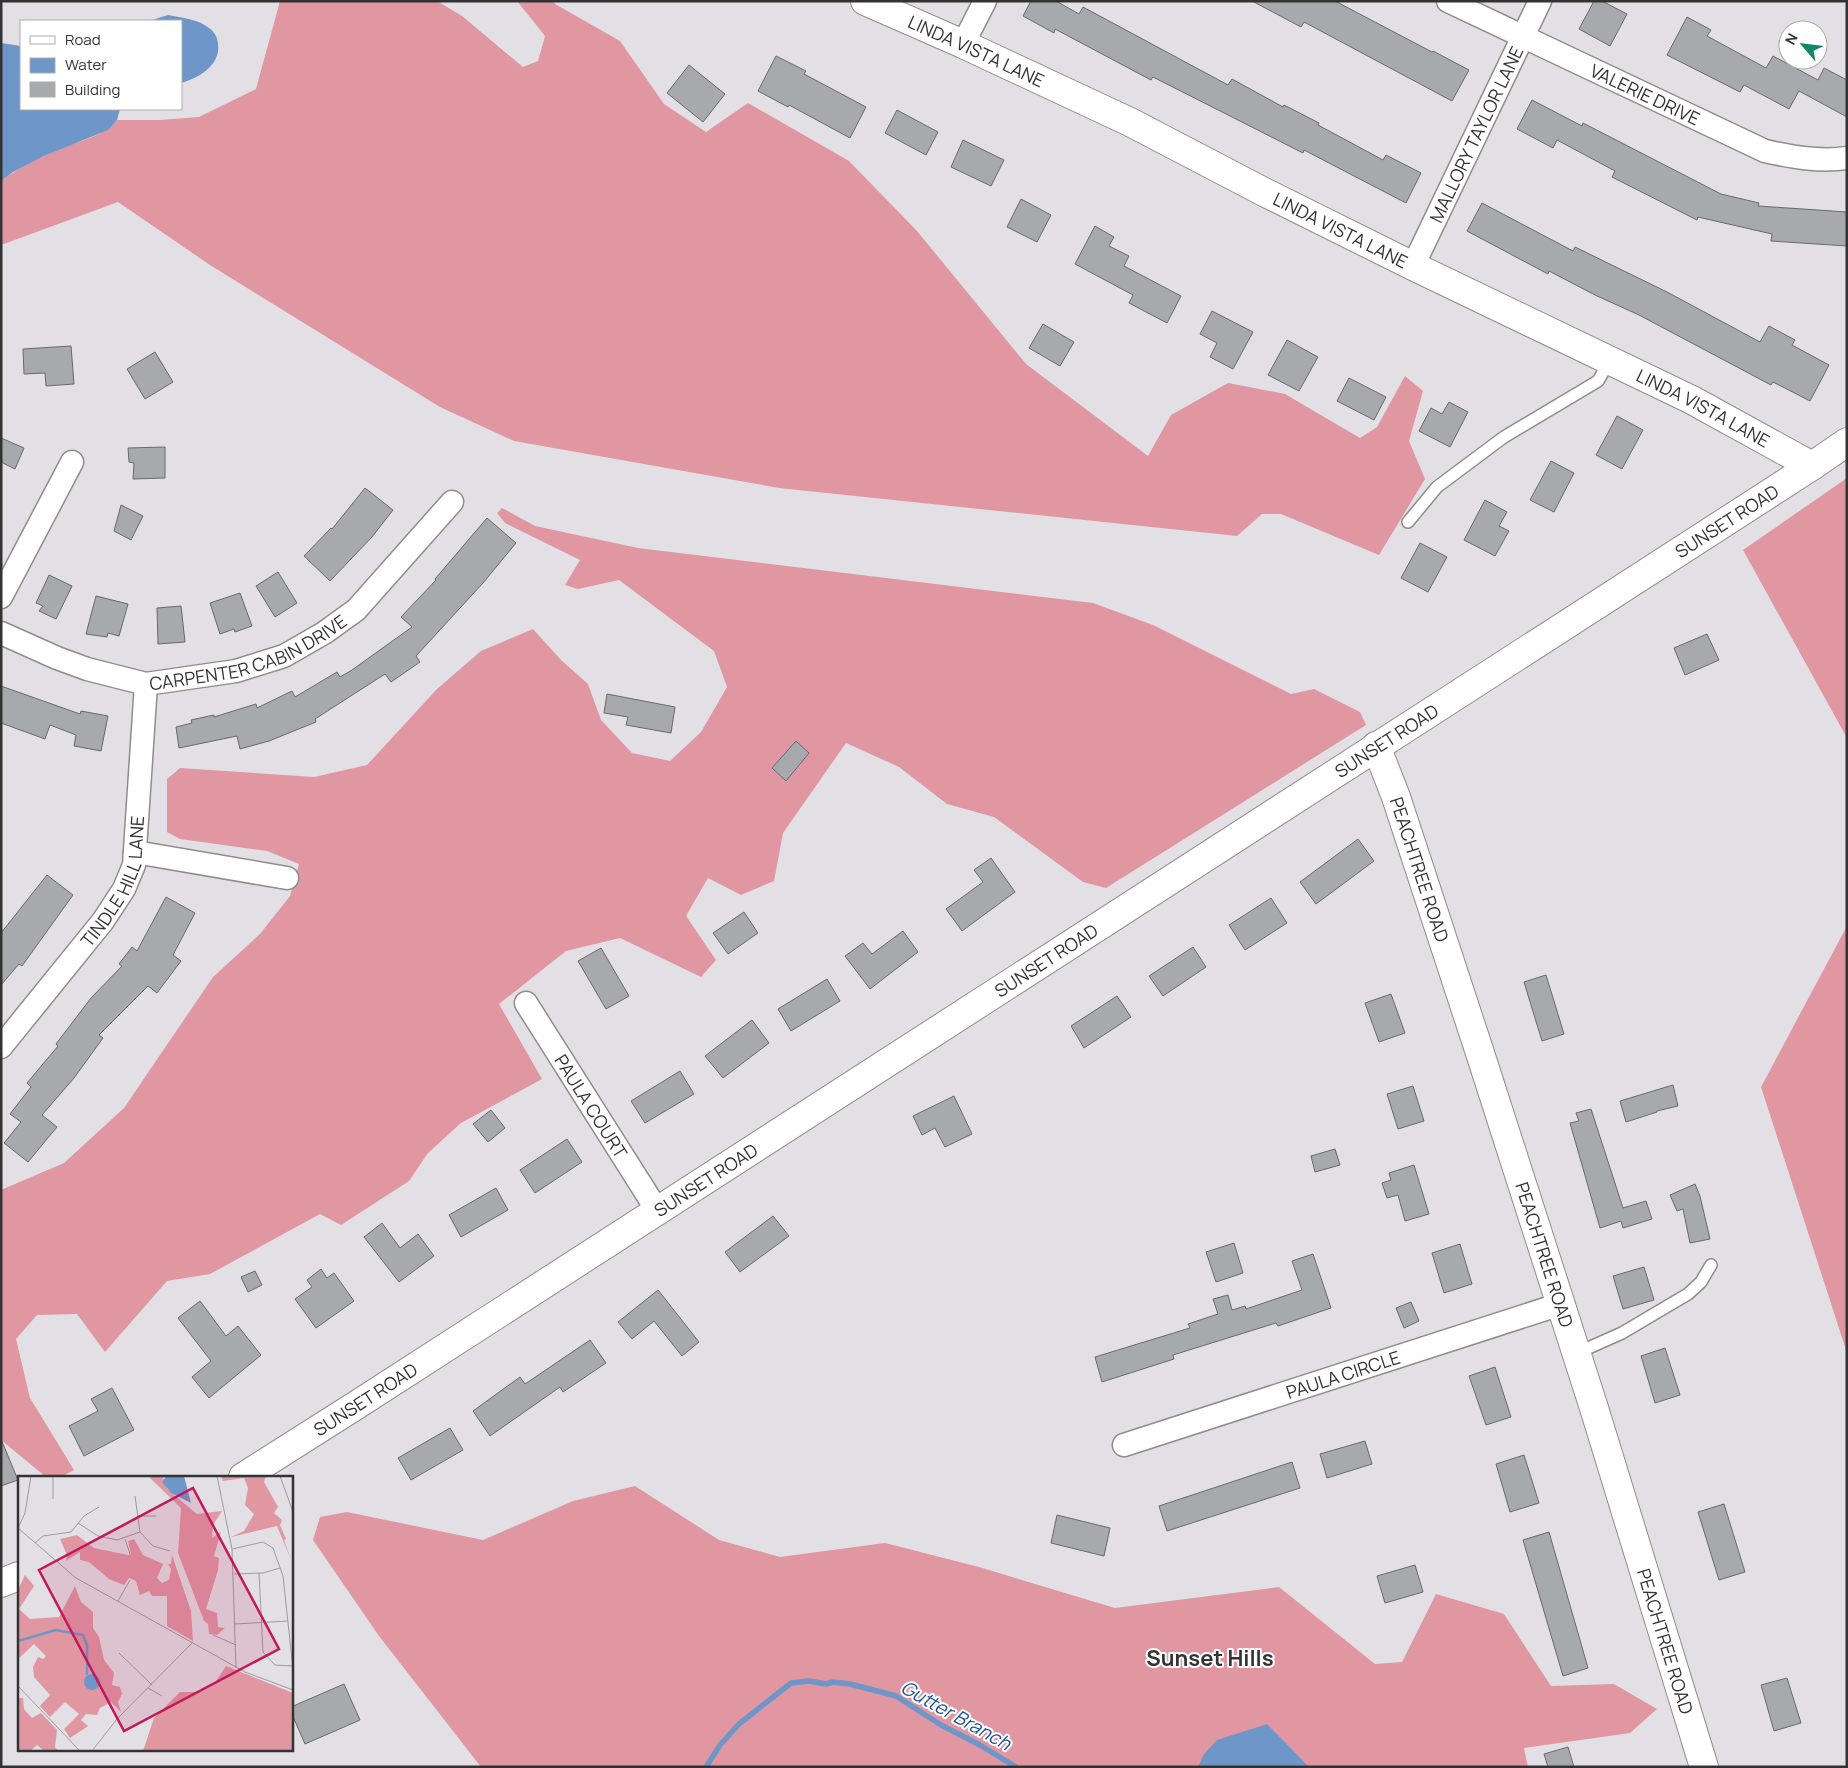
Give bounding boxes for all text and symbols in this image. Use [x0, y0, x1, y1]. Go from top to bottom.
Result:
street label: LINDA VISTA LANE [904, 9, 1048, 92]
legend [20, 20, 182, 110]
north arrow [1778, 20, 1828, 70]
text: Road [65, 29, 101, 50]
text: N [1780, 30, 1802, 48]
street label: MALLORY TAYLOR LANE [1424, 42, 1529, 226]
text: Water [65, 54, 107, 75]
street label: VALERIE DRIVE [1586, 58, 1704, 130]
text: Building [65, 79, 120, 100]
street label: LINDA VISTA LANE [1269, 187, 1412, 274]
street label: LINDA VISTA LANE [1633, 363, 1774, 453]
street label: SUNSET ROAD [1670, 479, 1783, 563]
street label: CARPENTER CABIN DRIVE [148, 609, 351, 695]
street label: SUNSET ROAD [1330, 698, 1443, 783]
street label: PEACHTREE ROAD [1385, 794, 1455, 945]
street label: TINDLE HILL LANE [75, 815, 149, 952]
street label: SUNSET ROAD [990, 918, 1102, 1002]
street label: PAULA COURT [549, 1050, 633, 1163]
street label: SUNSET ROAD [649, 1137, 762, 1222]
street label: PEACHTREE ROAD [1510, 1179, 1579, 1330]
street label: PAULA CIRCLE [1283, 1345, 1403, 1404]
street label: SUNSET ROAD [309, 1357, 422, 1441]
inset map [18, 1476, 292, 1750]
street label: PEACHTREE ROAD [1632, 1565, 1699, 1717]
district label: Sunset Hills [1146, 1643, 1274, 1673]
water label: Gutter Branch [896, 1674, 1016, 1756]

